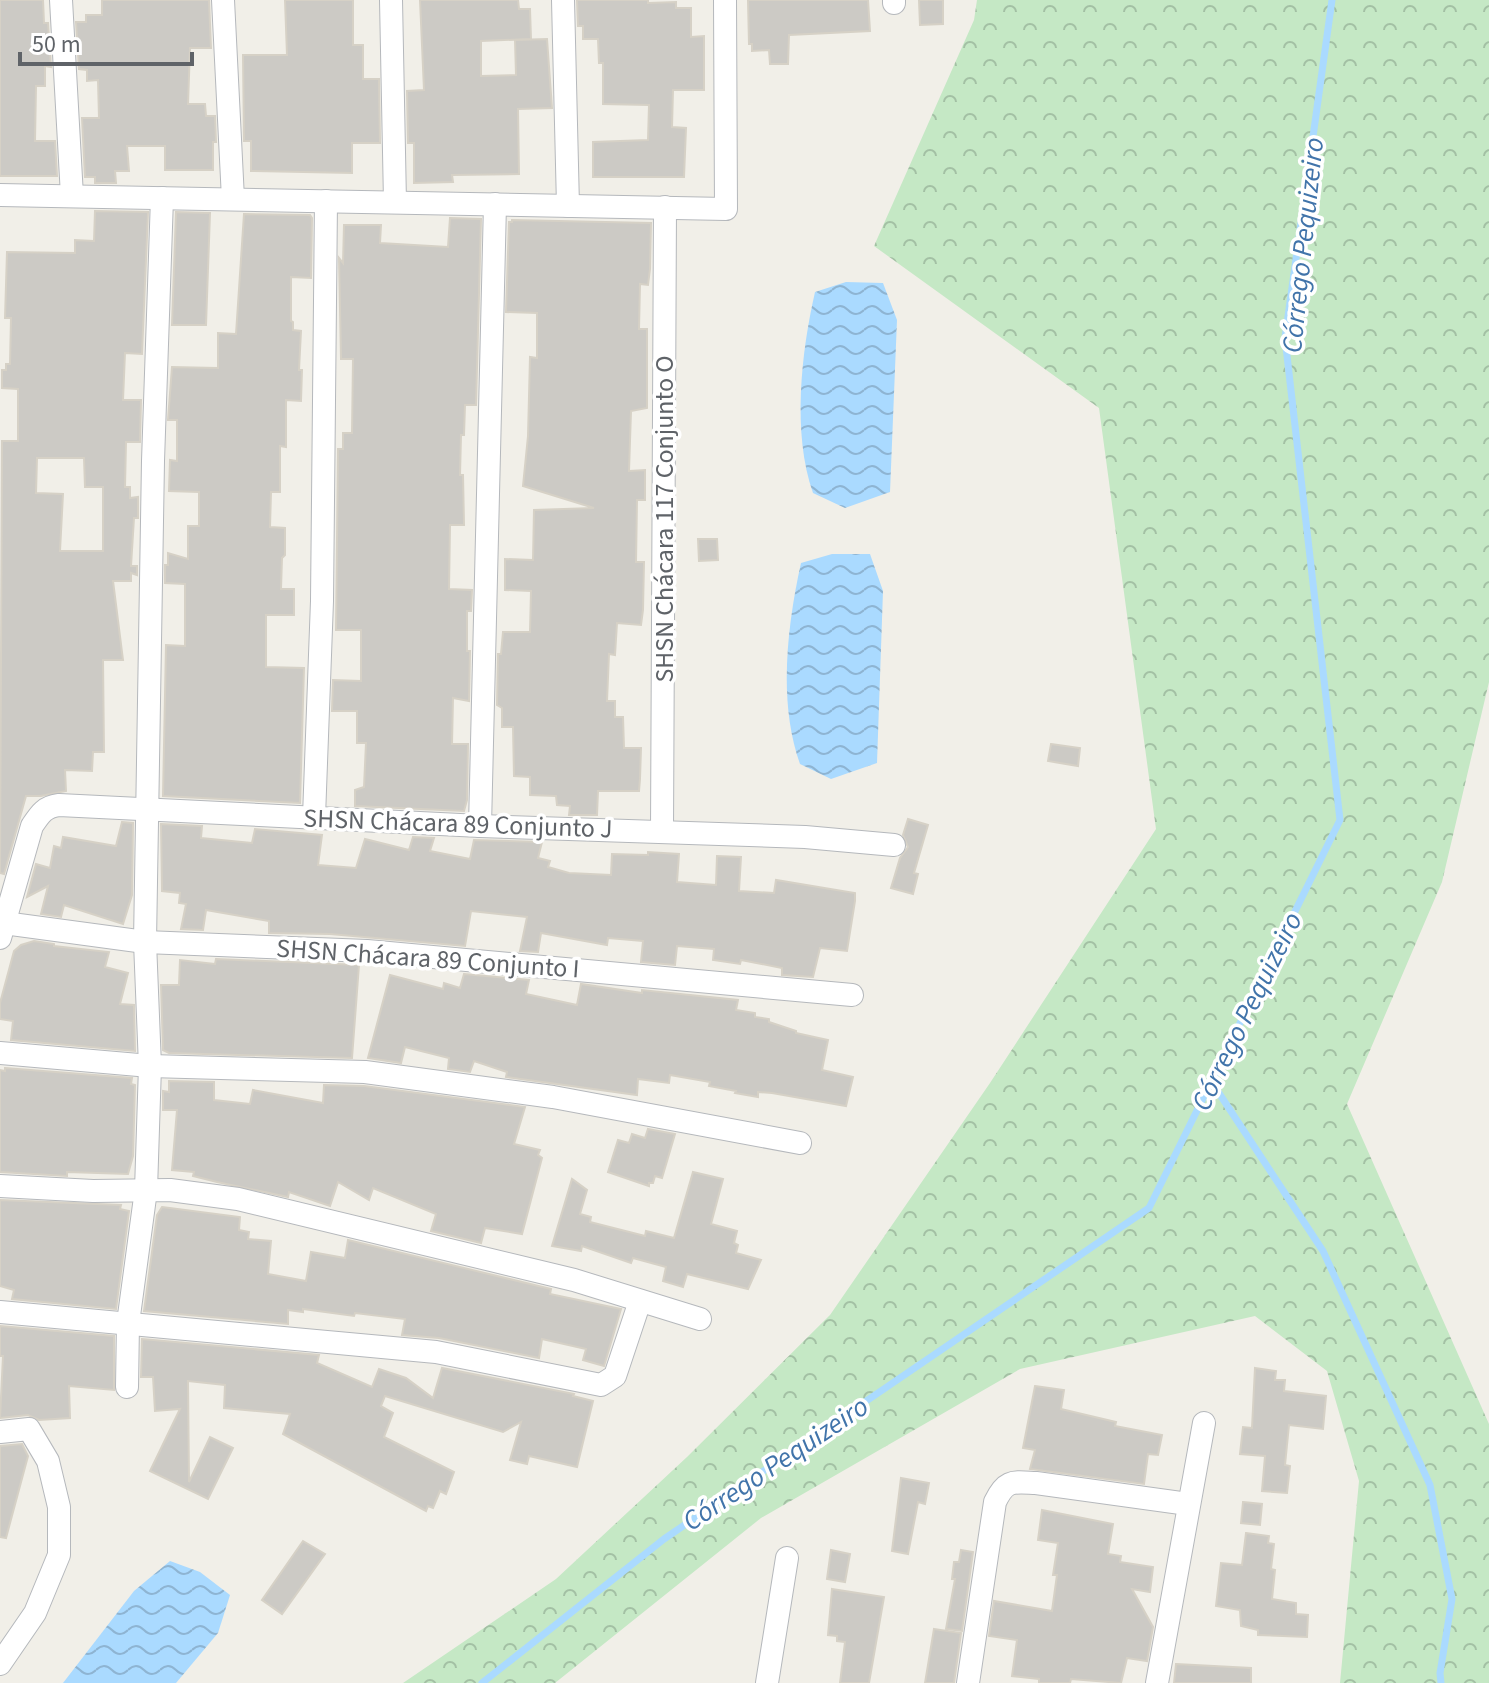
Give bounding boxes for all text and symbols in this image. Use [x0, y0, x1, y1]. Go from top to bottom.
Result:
scale bar [20, 16, 192, 66]
text: 50 m [32, 27, 81, 62]
water label: Córrego Pequizeiro [1272, 135, 1334, 355]
street label: SHSN Chácara 117 Conjunto O [646, 355, 683, 683]
street label: SHSN Chácara 89 Conjunto J [303, 800, 613, 847]
water label: Córrego Pequizeiro [1181, 905, 1312, 1118]
street label: SHSN Chácara 89 Conjunto I [275, 929, 581, 988]
water label: Córrego Pequizeiro [675, 1387, 876, 1541]

